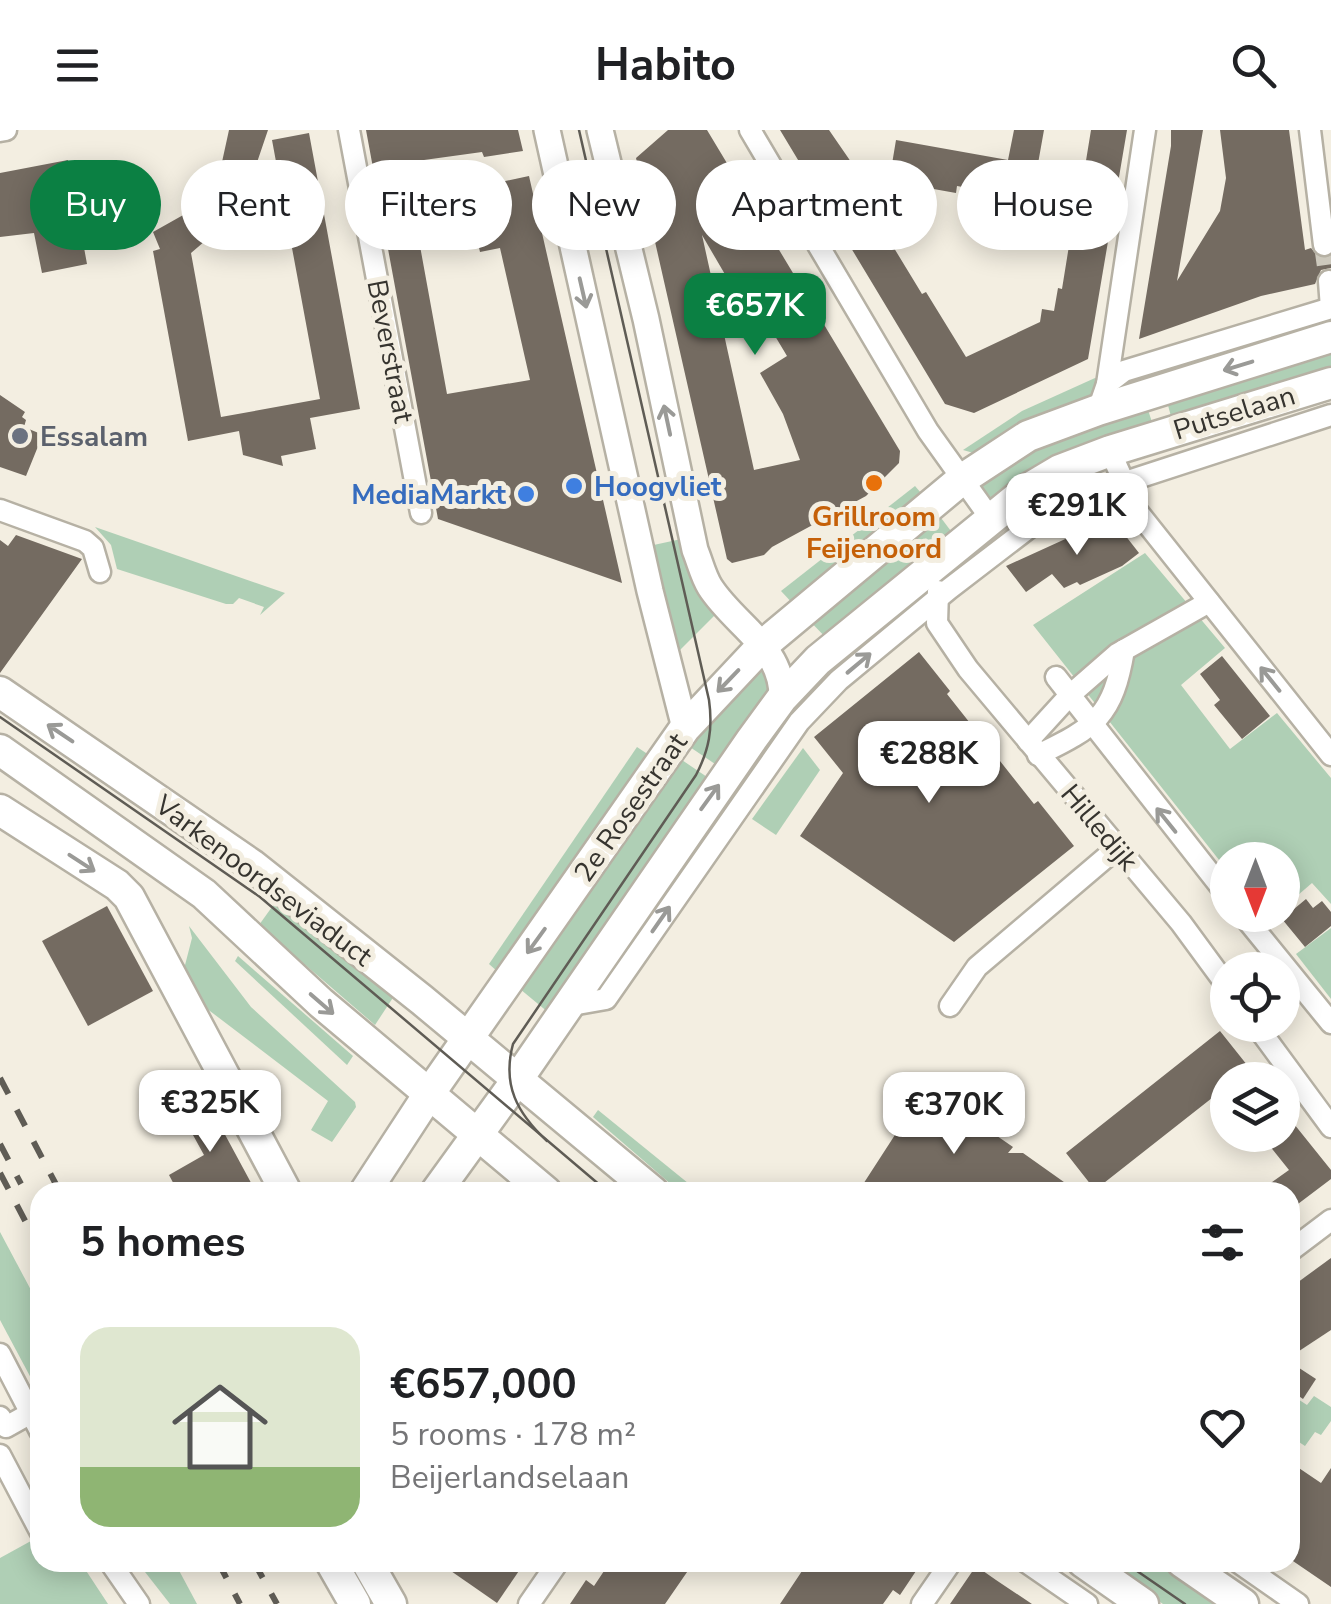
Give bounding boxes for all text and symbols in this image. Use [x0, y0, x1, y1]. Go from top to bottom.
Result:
text: Habito [595, 35, 736, 96]
icon: menu [50, 38, 105, 93]
icon: search [1226, 38, 1281, 93]
chip: Buy [30, 160, 161, 250]
chip: Rent [181, 160, 325, 250]
chip: Filters [345, 160, 512, 250]
chip: New [532, 160, 676, 250]
chip: Apartment [696, 160, 937, 250]
chip: House [957, 160, 1128, 250]
pin: €657K [685, 273, 825, 358]
street label: Beverstraat [358, 276, 423, 426]
one-way arrow [575, 277, 593, 309]
text: €657K [706, 284, 804, 327]
one-way arrow [1223, 358, 1254, 376]
street label: Putselaan [1169, 376, 1300, 449]
one-way arrow [657, 405, 676, 437]
place label: Essalam [40, 418, 148, 456]
marker: Essalam [9, 425, 31, 447]
place label: Hoogvliet [594, 468, 722, 506]
marker: Grillroom Feijenoord [863, 472, 885, 494]
pin: €291K [1007, 473, 1147, 558]
marker: Hoogvliet [563, 475, 585, 497]
place label: MediaMarkt [351, 476, 506, 514]
marker: MediaMarkt [515, 483, 537, 505]
text: €291K [1028, 484, 1126, 527]
place label: Grillroom Feijenoord [806, 498, 942, 568]
one-way arrow [846, 653, 872, 675]
one-way arrow [1260, 666, 1281, 693]
one-way arrow [716, 668, 740, 692]
pin: €288K [859, 721, 999, 806]
one-way arrow [47, 723, 75, 744]
street label: 2e Rosestraat [565, 725, 696, 890]
text: €288K [880, 732, 978, 775]
street label: Hilledijk [1052, 776, 1147, 880]
one-way arrow [699, 784, 720, 811]
street label: Varkenoordseviaduct [146, 786, 380, 975]
one-way arrow [1155, 807, 1177, 833]
north arrow [1210, 842, 1300, 932]
map controls [1210, 842, 1300, 1152]
one-way arrow [67, 852, 96, 873]
one-way arrow [650, 906, 671, 934]
one-way arrow [525, 927, 546, 955]
button: locate [1210, 952, 1300, 1042]
one-way arrow [309, 992, 335, 1014]
button: layers [1210, 1062, 1300, 1152]
pin: €325K [140, 1070, 280, 1155]
pin: €370K [884, 1072, 1024, 1157]
text: €325K [161, 1081, 259, 1124]
text: €370K [905, 1083, 1003, 1126]
text: 5 homes [80, 1214, 245, 1271]
icon: filters [1195, 1215, 1250, 1270]
text: €657,000 [390, 1356, 577, 1413]
icon: home [160, 1367, 280, 1487]
icon: heart [1195, 1400, 1250, 1455]
text: 5 rooms · 178 m² [390, 1413, 636, 1456]
text: Beijerlandselaan [390, 1456, 629, 1499]

